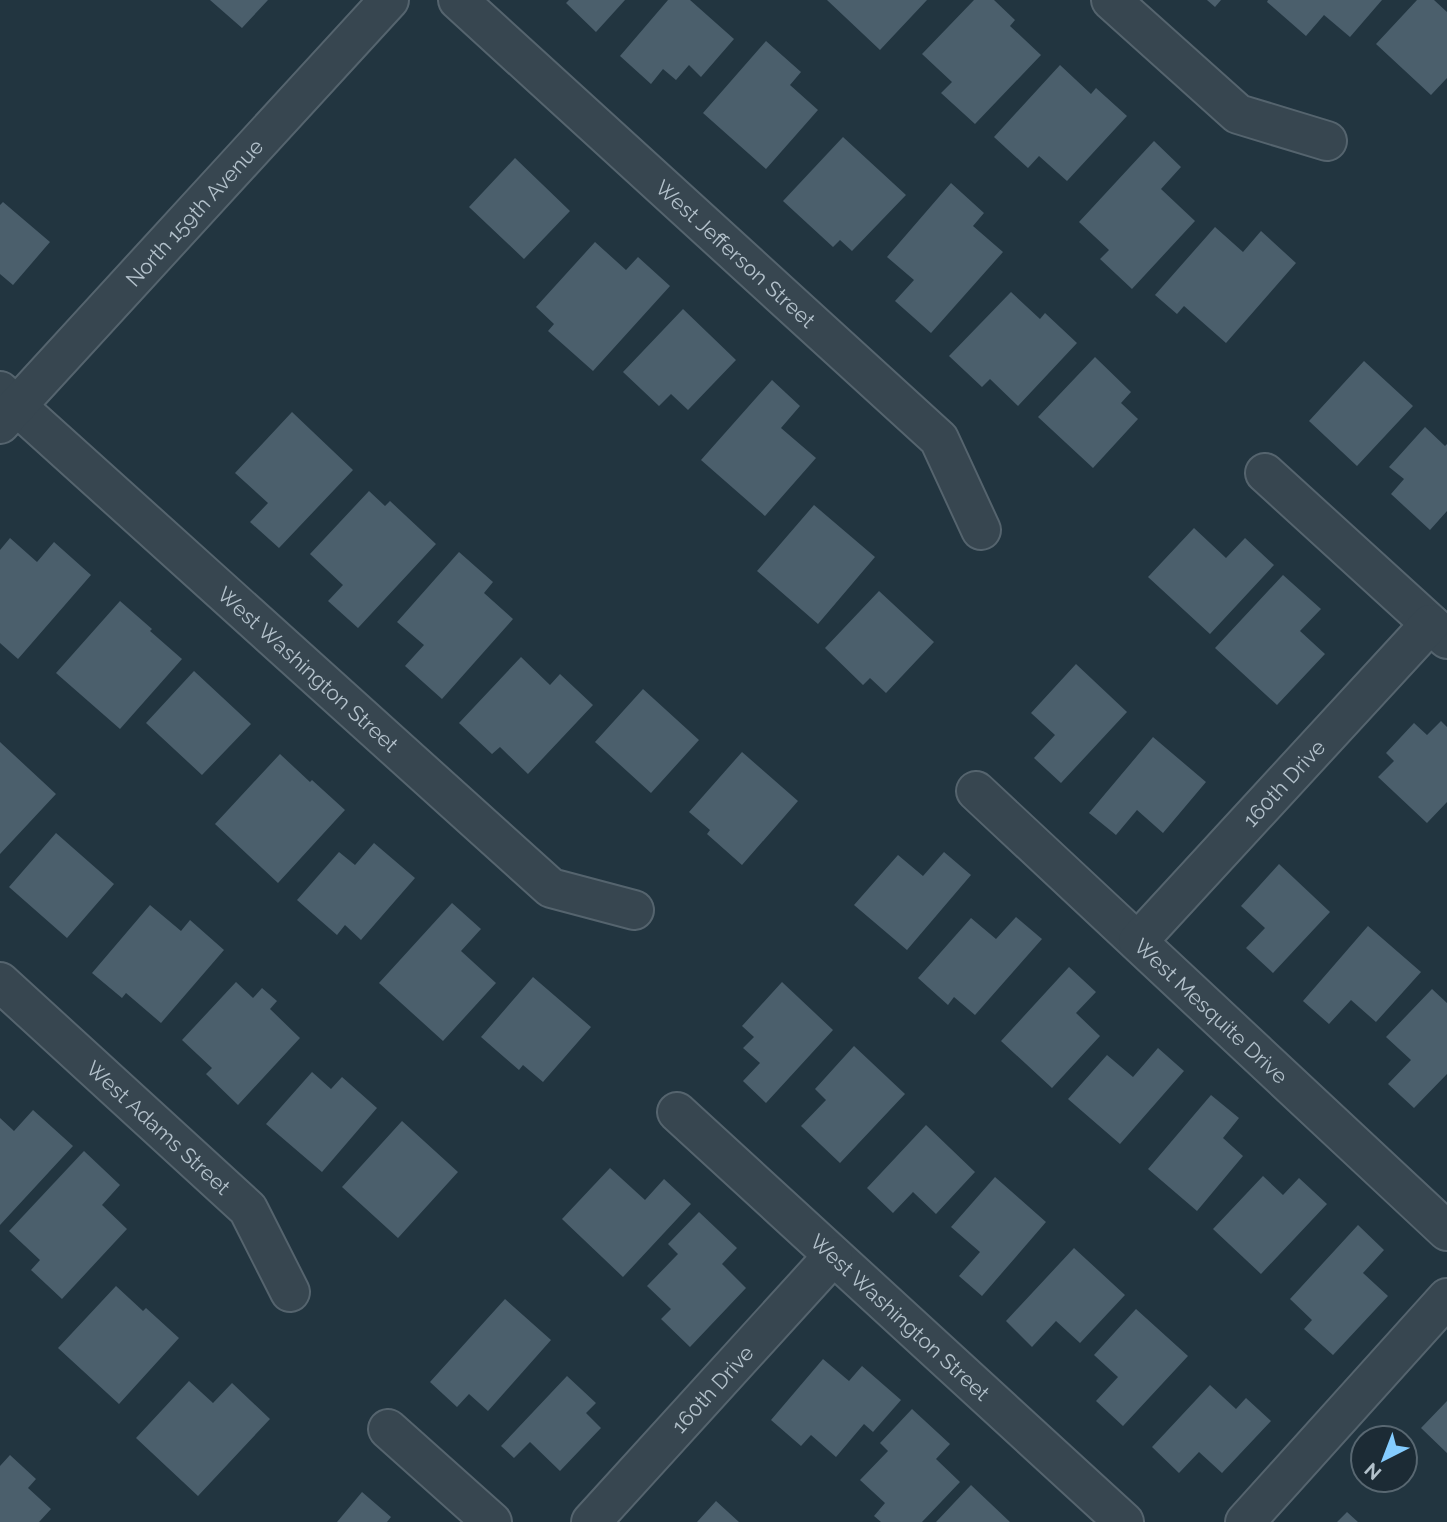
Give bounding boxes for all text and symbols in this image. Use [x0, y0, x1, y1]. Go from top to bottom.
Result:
street label: North 159th Avenue [120, 134, 268, 291]
street label: West Jefferson Street [651, 174, 821, 333]
street label: West Washington Street [213, 581, 404, 757]
street label: 160th Drive [1237, 734, 1330, 832]
street label: West Mesquite Drive [1129, 933, 1293, 1089]
street label: West Adams Street [81, 1055, 236, 1199]
street label: West Washington Street [805, 1228, 995, 1405]
street label: 160th Drive [666, 1340, 758, 1438]
north arrow [1349, 1424, 1419, 1494]
text: N [1360, 1459, 1385, 1485]

